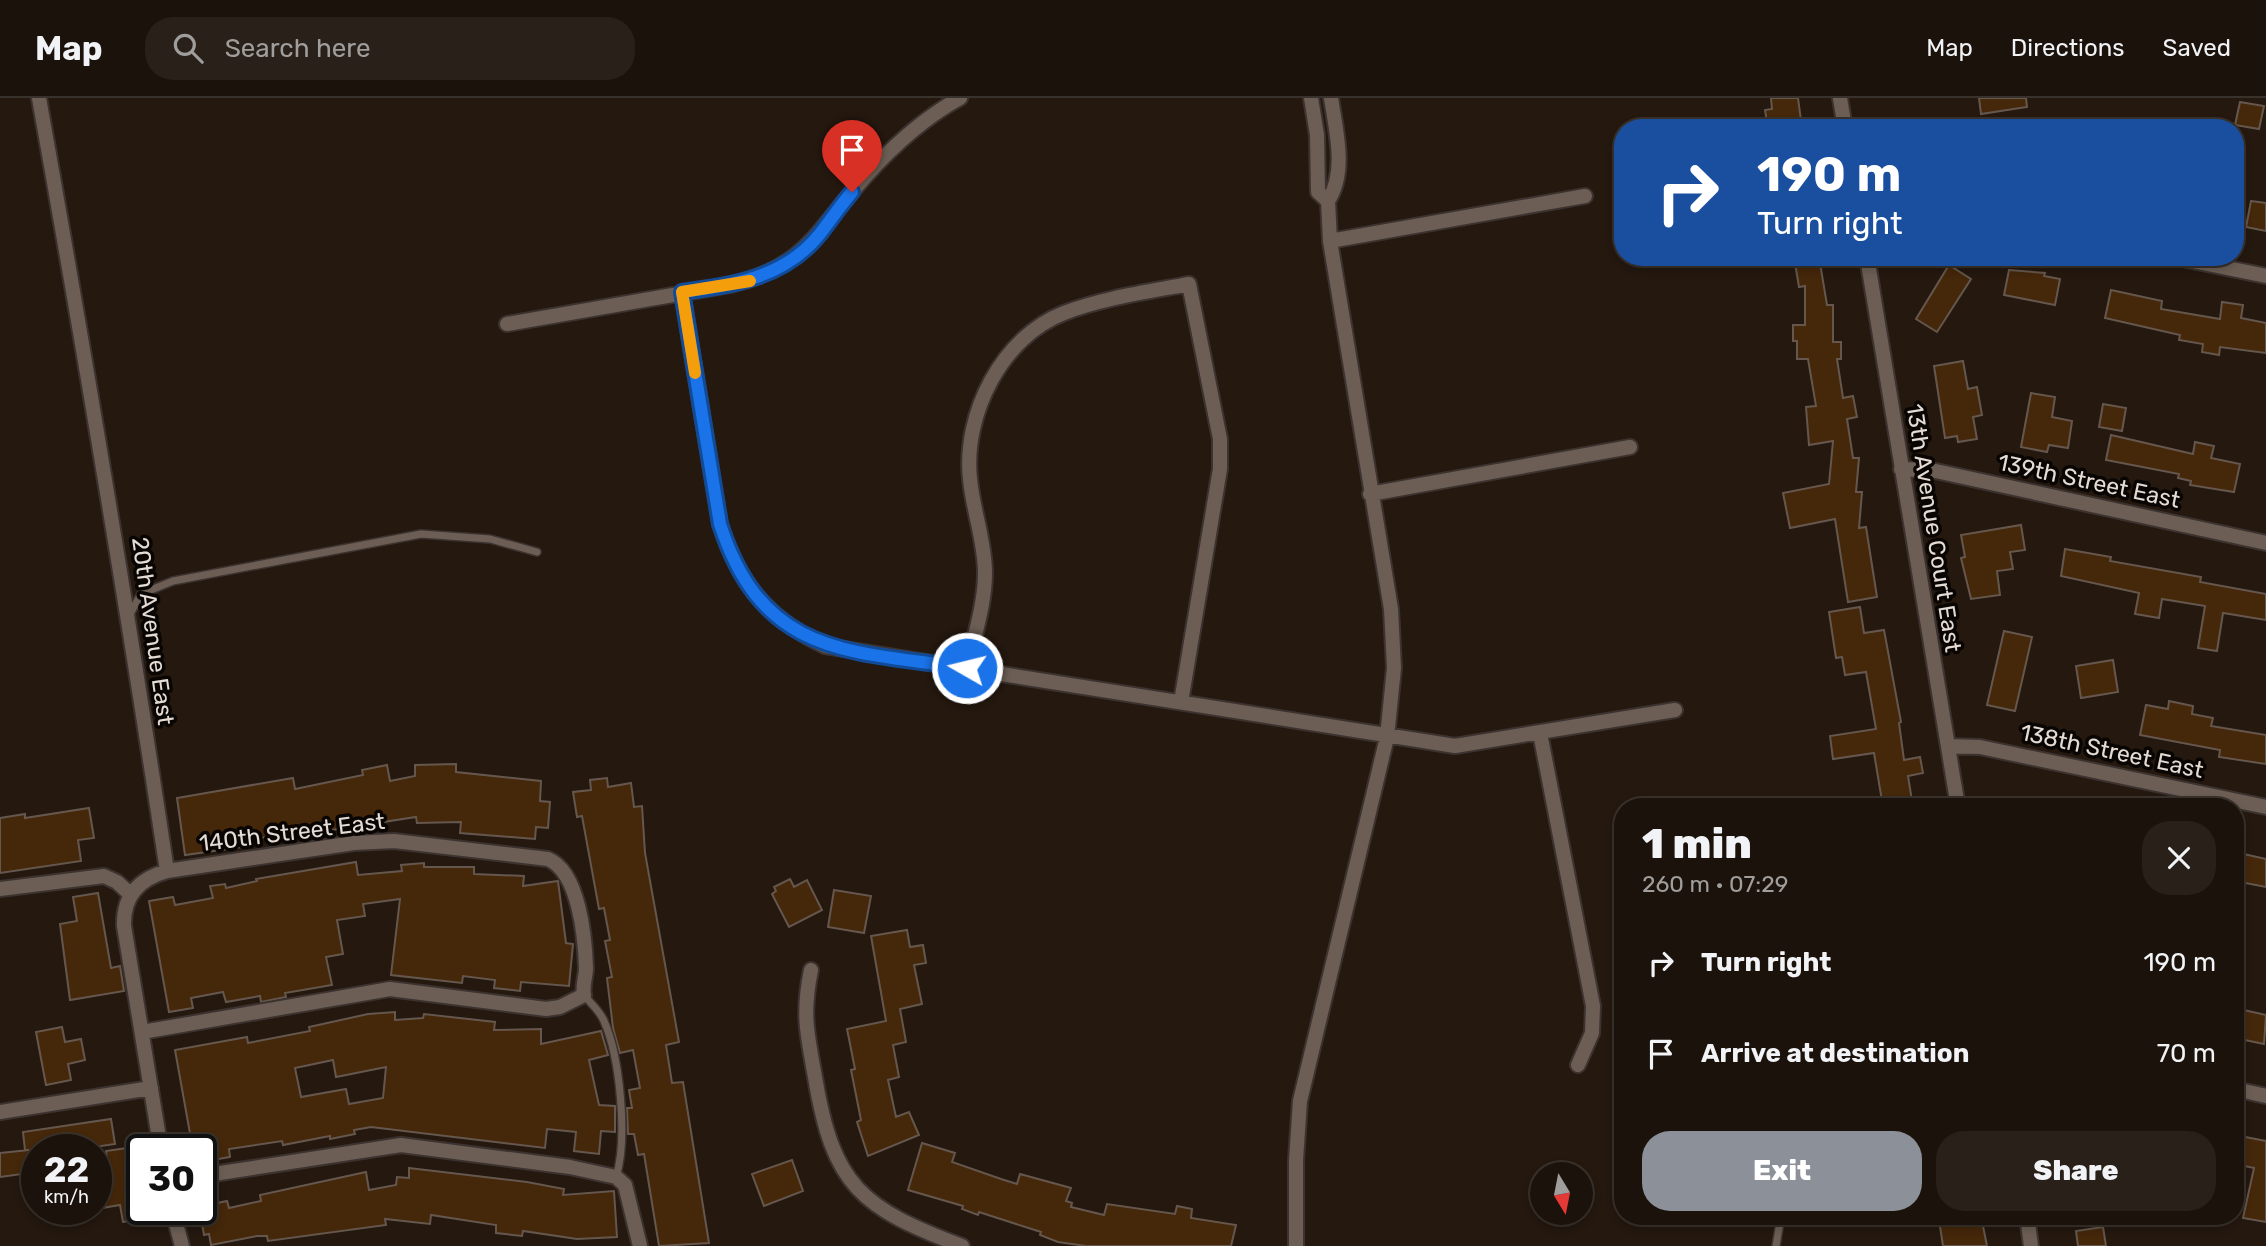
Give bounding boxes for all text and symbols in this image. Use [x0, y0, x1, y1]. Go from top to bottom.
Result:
search box [145, 17, 635, 80]
text: Map [35, 29, 103, 68]
icon: search [169, 29, 207, 67]
text: Search here [225, 33, 370, 64]
text: Map [1926, 34, 1973, 62]
text: Directions [2011, 34, 2124, 62]
text: Saved [2162, 34, 2231, 62]
pin [822, 120, 882, 192]
icon: arrive [833, 131, 871, 169]
text: 190 m [1757, 145, 1901, 203]
icon: right [1642, 147, 1733, 238]
text: Turn right [1757, 204, 1902, 242]
street label: 13th Avenue Court East [1901, 402, 1967, 654]
street label: 139th Street East [1995, 448, 2183, 514]
street label: 20th Avenue East [126, 535, 180, 727]
position arrow [930, 631, 1004, 705]
street label: 138th Street East [2018, 718, 2206, 784]
street label: 140th Street East [198, 807, 386, 857]
text: 1 min [1642, 819, 1752, 869]
button: close [2142, 821, 2216, 895]
text: 260 m · 07:29 [1642, 870, 1788, 898]
icon: right [1642, 944, 1680, 982]
text: Turn right [1701, 947, 1831, 978]
text: 190 m [2143, 947, 2216, 978]
icon: arrive [1642, 1035, 1680, 1073]
text: Arrive at destination [1701, 1038, 1969, 1069]
text: 70 m [2157, 1038, 2216, 1069]
button: Exit [1642, 1131, 1922, 1211]
button: Share [1936, 1131, 2216, 1211]
speed limit sign: 30 [126, 1134, 217, 1225]
text: 22 [44, 1149, 89, 1191]
north arrow [1530, 1162, 1592, 1225]
map controls [1530, 1162, 1593, 1225]
text: km/h [44, 1186, 89, 1208]

